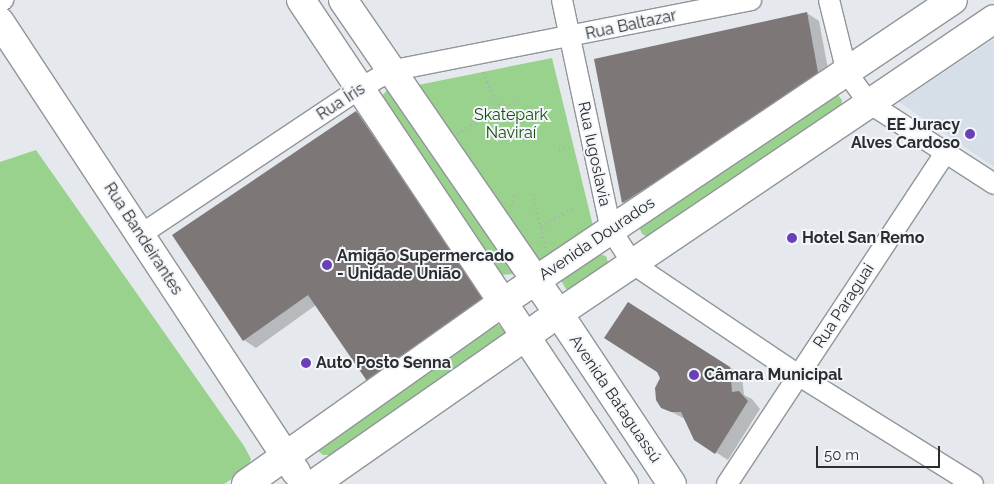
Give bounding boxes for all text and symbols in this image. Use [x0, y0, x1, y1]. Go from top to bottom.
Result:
street label: Rua Baltazar [584, 6, 678, 44]
street label: Rua Íris [313, 79, 369, 125]
street label: Rua Iugoslavia [574, 100, 614, 208]
park label: Skatepark Naviraí [474, 105, 548, 143]
place label: EE Juracy Alves Cardoso [851, 115, 960, 153]
marker: EE Juracy Alves Cardoso [964, 128, 976, 140]
street label: Rua Bandeirantes [100, 179, 186, 299]
street label: Avenida Dourados [535, 193, 659, 285]
place label: Hotel San Remo [802, 228, 925, 248]
marker: Hotel San Remo [786, 232, 798, 244]
place label: Amigão Supermercado - Unidade União [337, 246, 514, 284]
marker: Amigão Supermercado - Unidade União [321, 259, 333, 271]
street label: Rua Paraguai [810, 260, 878, 352]
street label: Avenida Bataguassú [565, 331, 665, 467]
place label: Auto Posto Senna [316, 353, 451, 373]
marker: Auto Posto Senna [300, 357, 312, 369]
place label: Câmara Municipal [704, 365, 842, 385]
marker: Câmara Municipal [688, 369, 700, 381]
scale bar [819, 436, 943, 468]
text: 50 m [824, 446, 859, 464]

